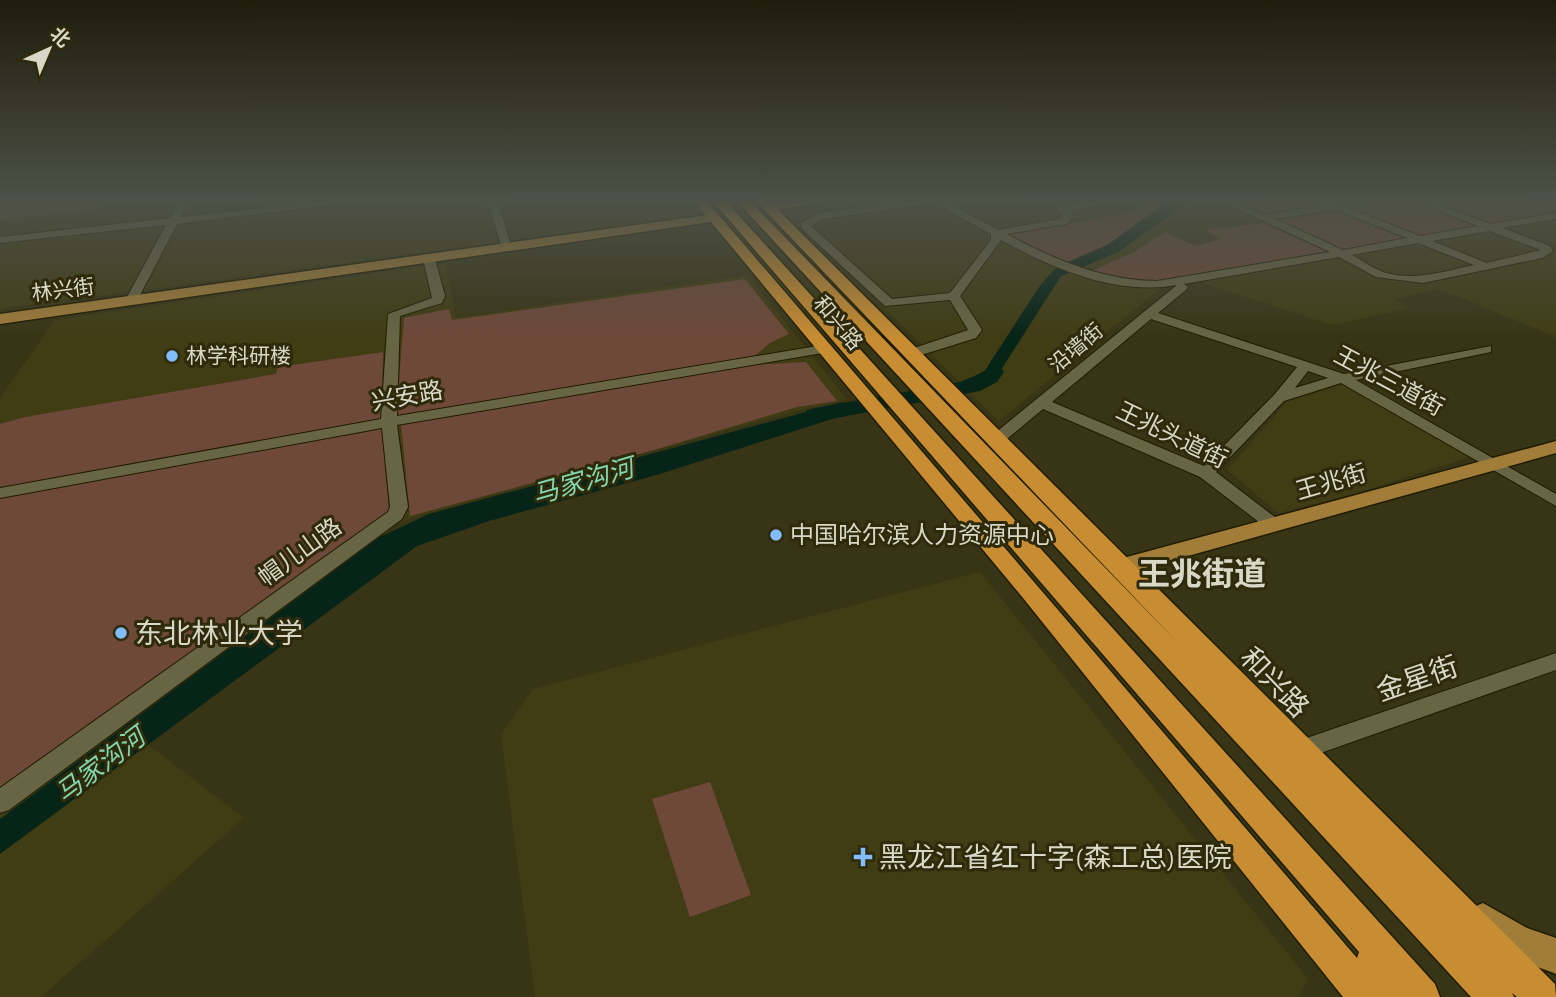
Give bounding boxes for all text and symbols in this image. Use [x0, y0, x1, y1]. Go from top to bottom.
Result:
north arrow [14, 14, 84, 84]
text: 北 [46, 24, 74, 51]
street label: 林兴街 [30, 275, 96, 305]
street label: 和兴路 [809, 292, 867, 354]
street label: 沿墙街 [1045, 319, 1107, 377]
street label: 王兆三道街 [1330, 341, 1448, 421]
place label: 林学科研楼 [186, 345, 291, 367]
marker: 林学科研楼 [164, 348, 180, 364]
street label: 兴安路 [369, 377, 445, 415]
street label: 王兆头道街 [1112, 397, 1232, 473]
water label: 马家沟河 [529, 452, 642, 509]
street label: 王兆街 [1293, 460, 1369, 504]
street label: 帽儿山路 [254, 513, 346, 591]
place label: 中国哈尔滨人力资源中心 [790, 522, 1054, 548]
marker: 中国哈尔滨人力资源中心 [768, 527, 784, 543]
district label: 王兆街道 [1138, 557, 1266, 591]
place label: 东北林业大学 [135, 619, 303, 649]
marker: 东北林业大学 [113, 625, 129, 641]
street label: 和兴路 [1234, 642, 1314, 723]
street label: 金星街 [1373, 651, 1462, 707]
water label: 马家沟河 [50, 720, 154, 807]
place label: 黑龙江省红十字(森工总)医院 [879, 843, 1232, 873]
marker: 黑龙江省红十字(森工总)医院 [853, 847, 873, 867]

